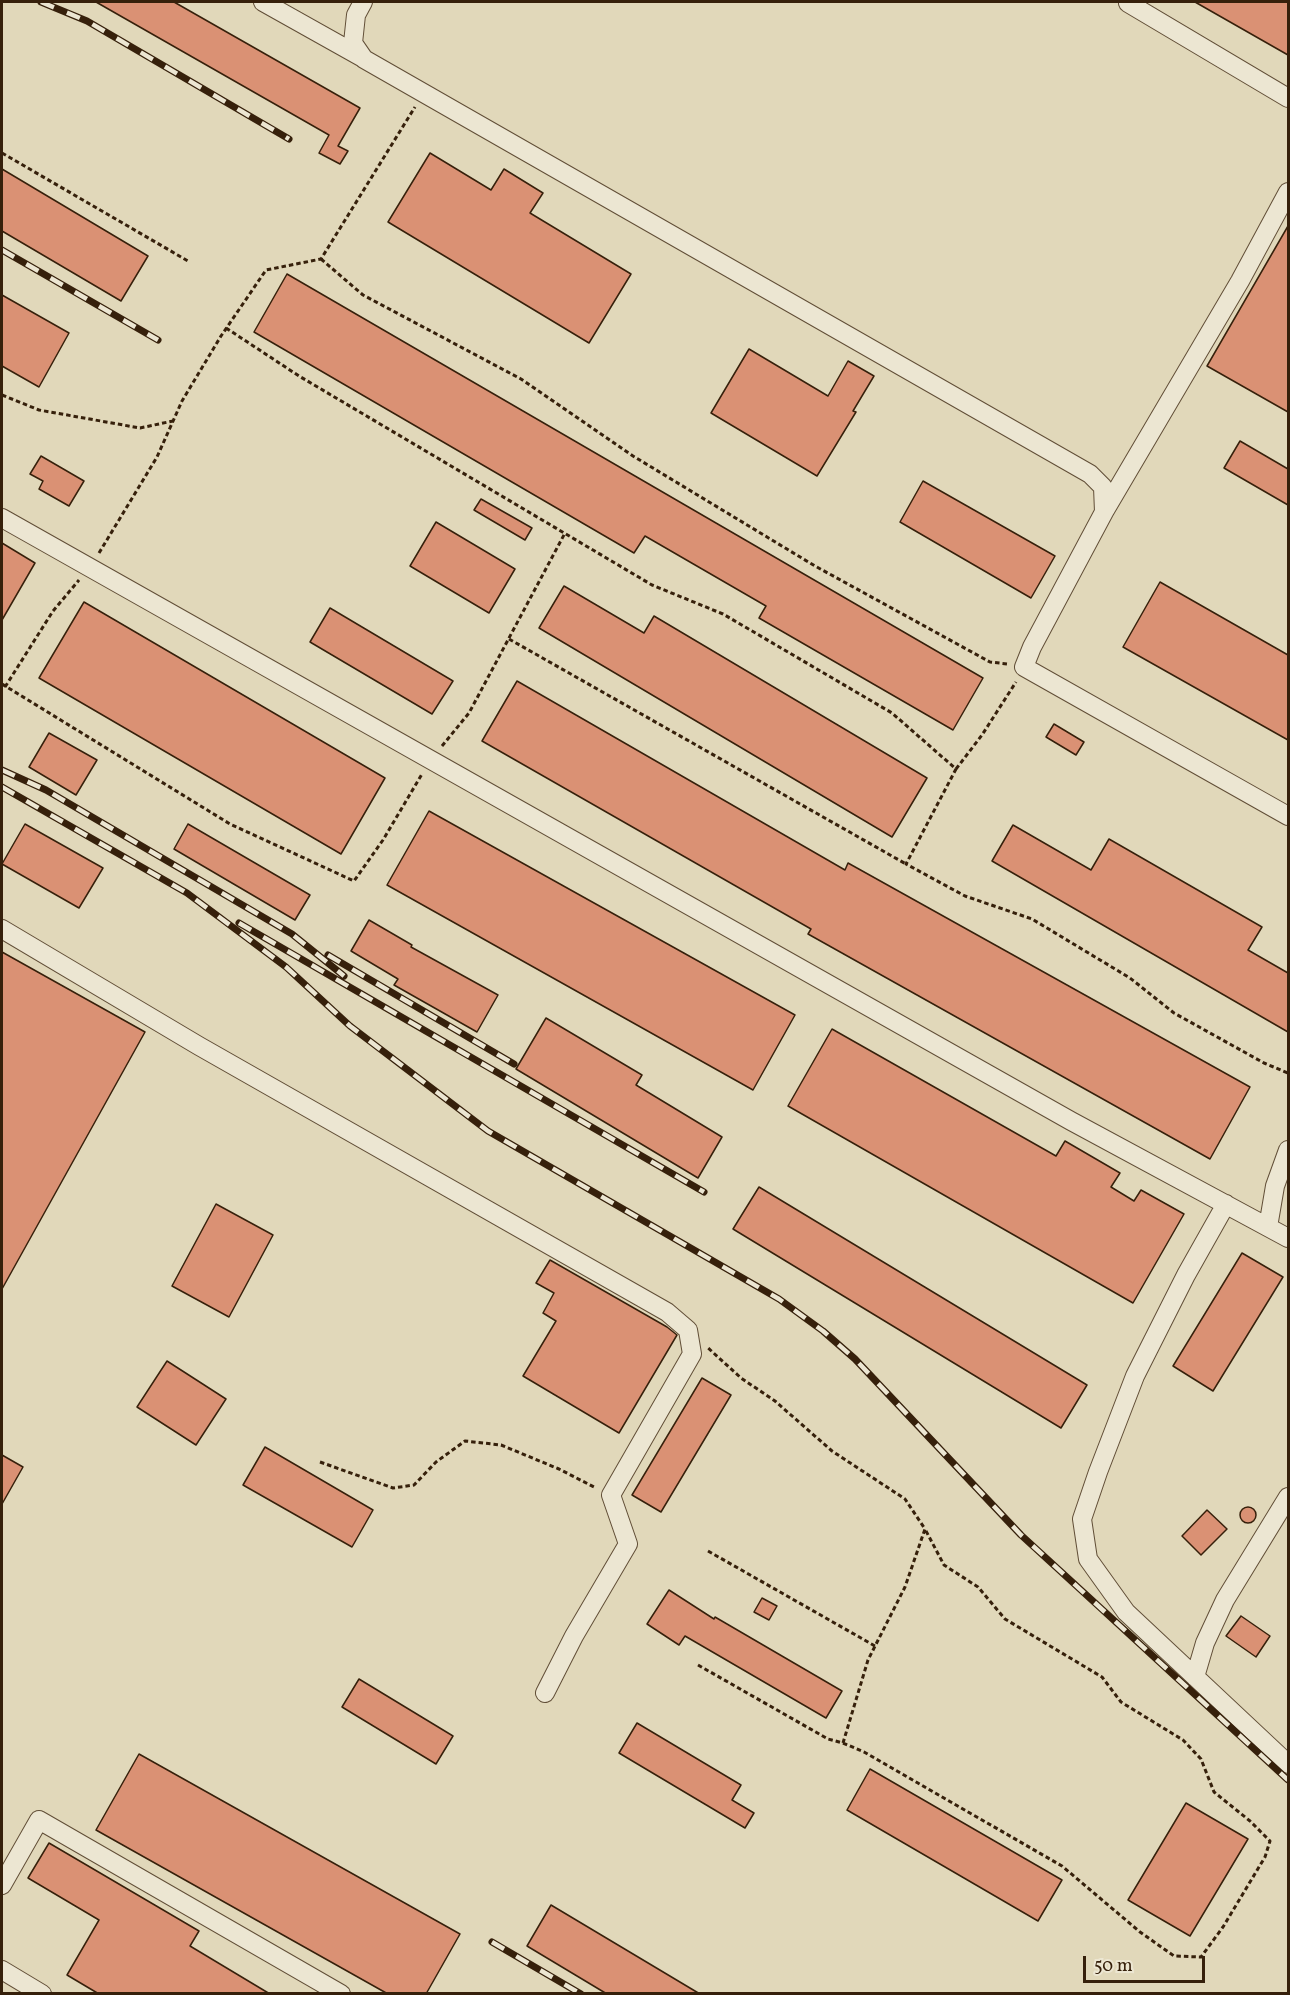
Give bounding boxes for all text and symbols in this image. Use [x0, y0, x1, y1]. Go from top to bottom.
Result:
scale bar [1086, 1944, 1208, 1982]
text: 50 m [1094, 1954, 1133, 1979]

